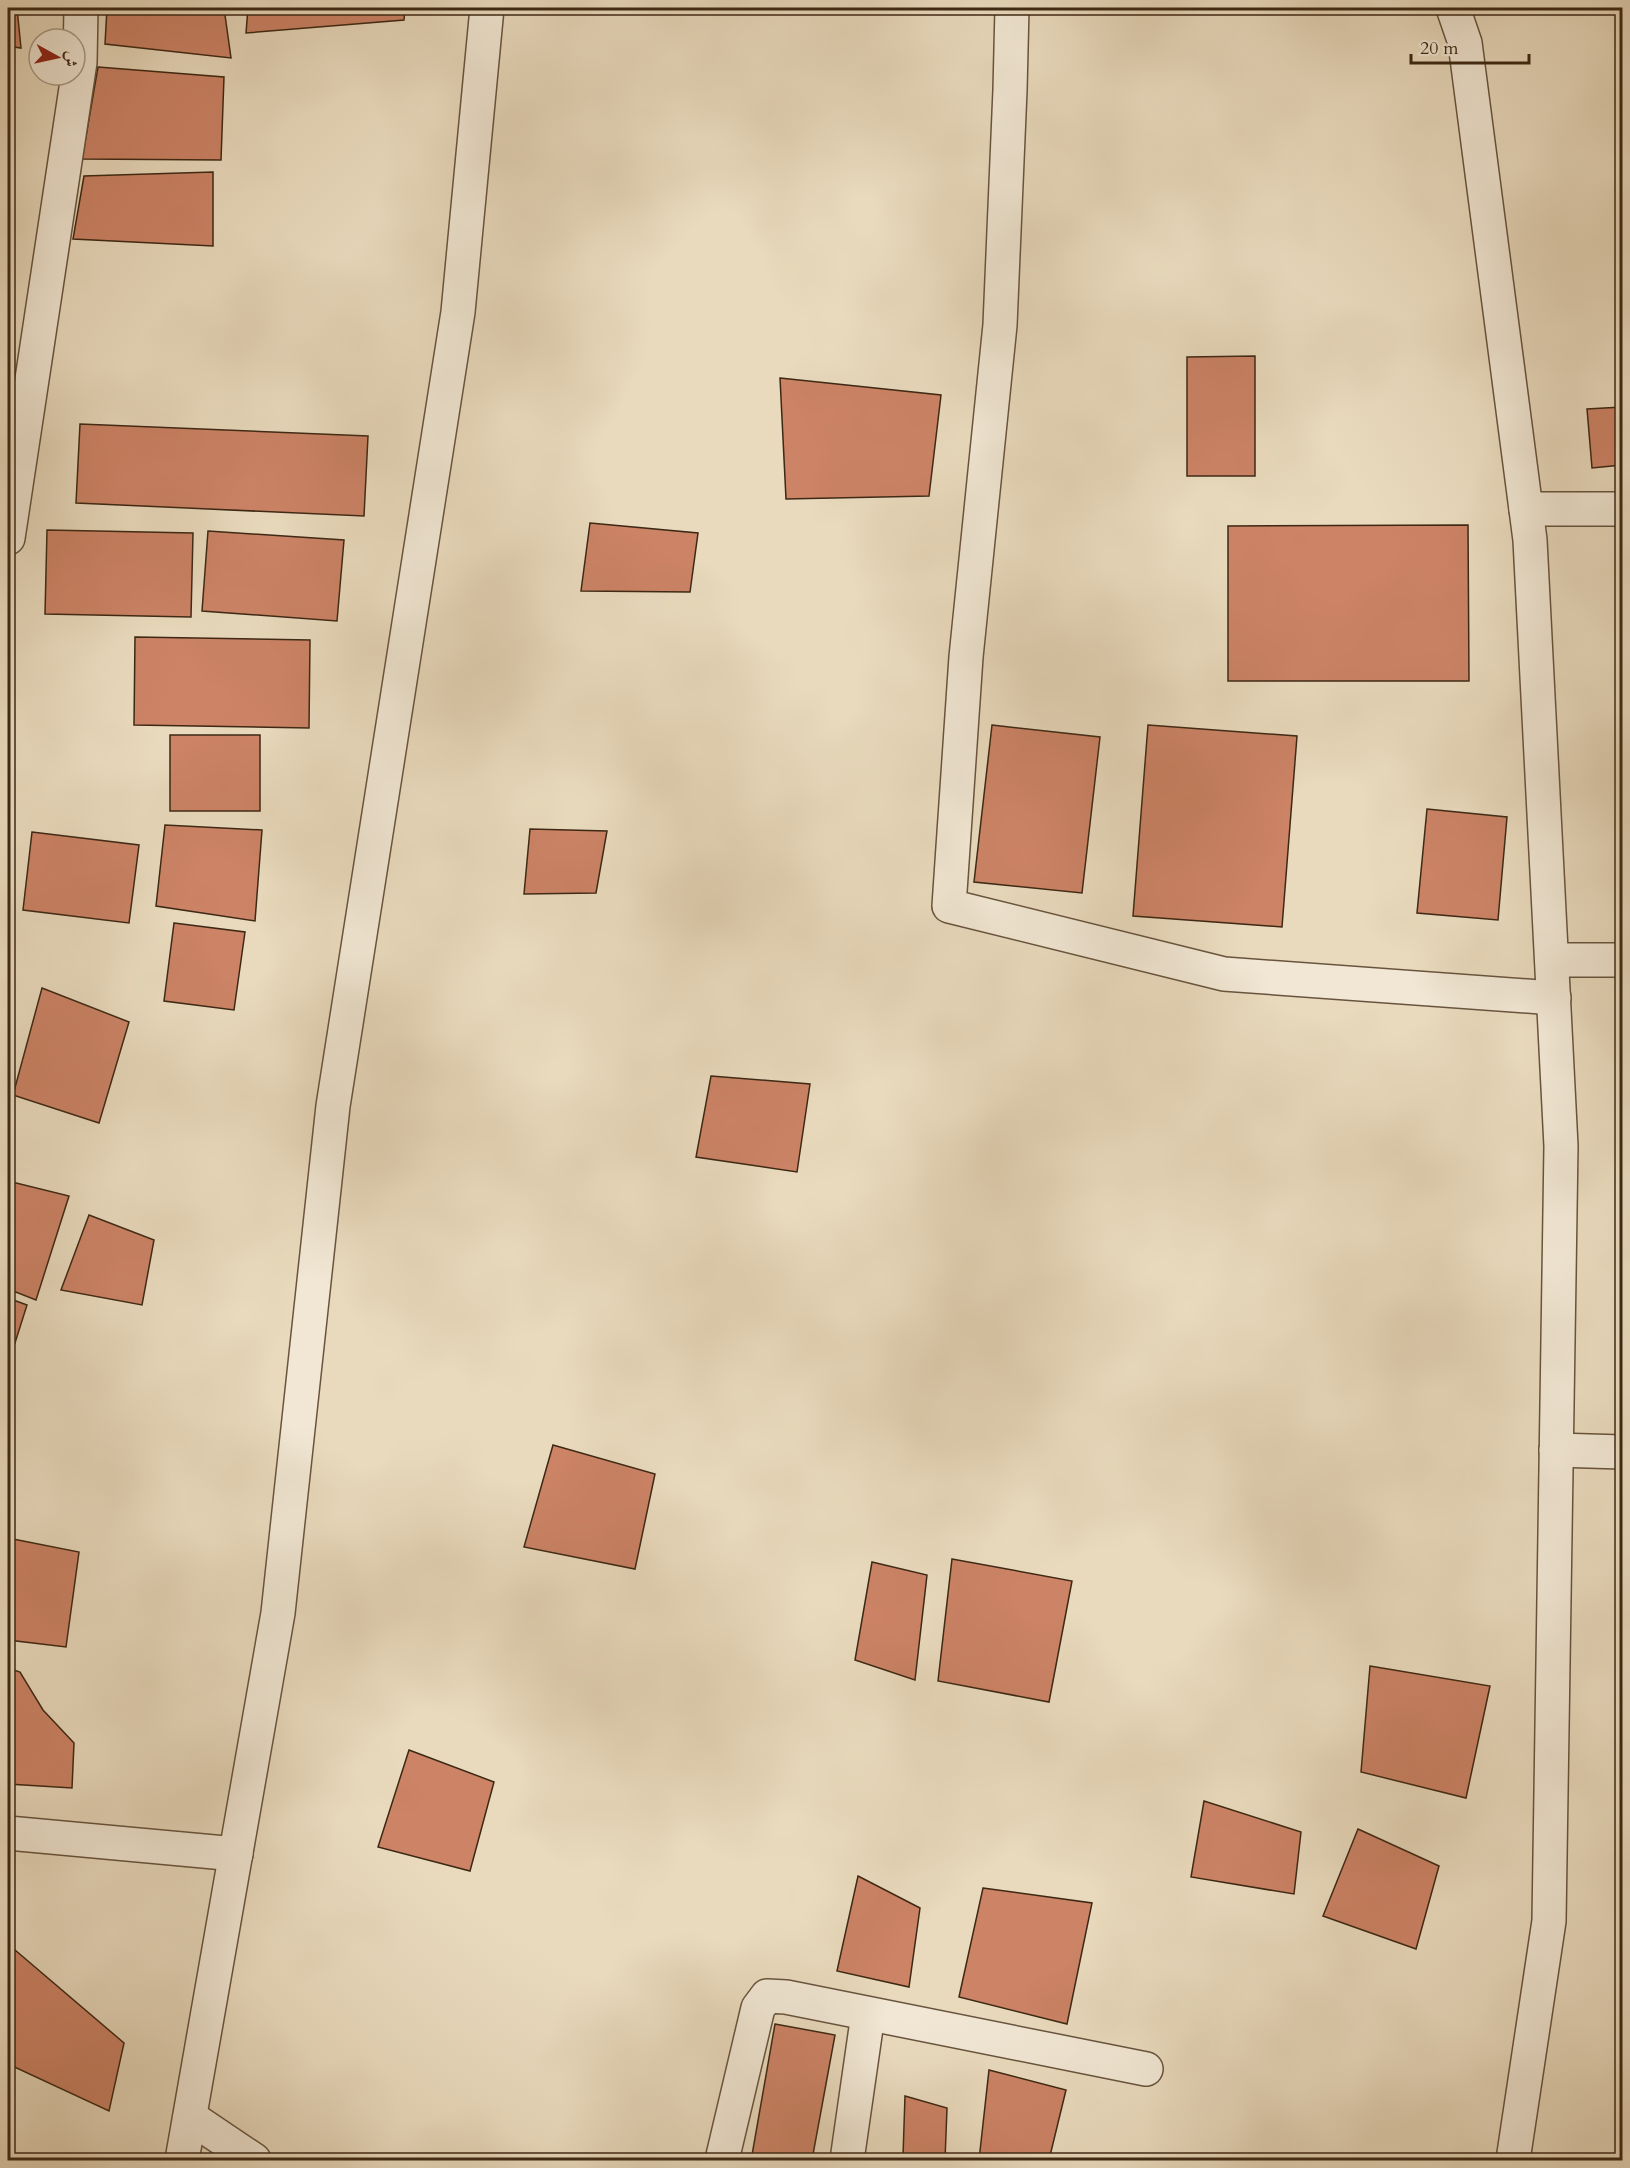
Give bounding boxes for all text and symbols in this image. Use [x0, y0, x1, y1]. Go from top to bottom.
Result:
north arrow [27, 27, 87, 87]
scale bar [1411, 27, 1530, 65]
text: 20 m [1420, 36, 1459, 61]
text: ش [59, 50, 83, 68]

